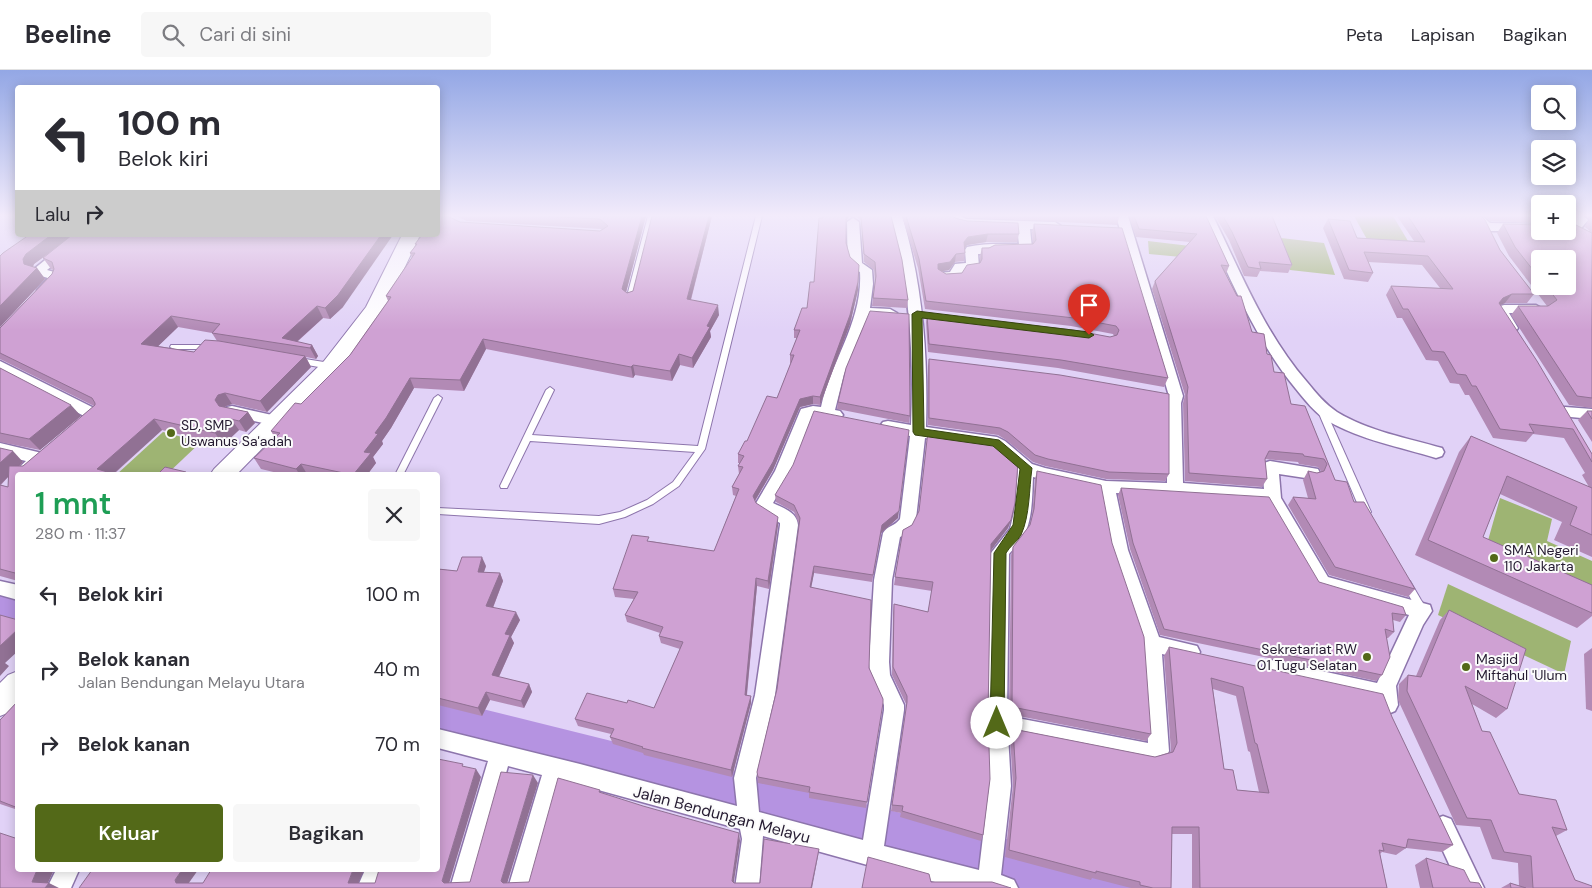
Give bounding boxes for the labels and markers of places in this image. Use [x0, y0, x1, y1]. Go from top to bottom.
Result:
pin [1068, 284, 1110, 335]
place label: SD, SMP Uswanus Sa'adah [181, 416, 292, 450]
marker: SD, SMP Uswanus Sa'adah [165, 427, 177, 439]
place label: SMA Negeri 110 Jakarta [1504, 541, 1579, 575]
marker: SMA Negeri 110 Jakarta [1488, 552, 1500, 564]
place label: Sekretariat RW 01 Tugu Selatan [1257, 640, 1357, 674]
place label: Masjid Miftahul 'Ulum [1476, 650, 1567, 684]
marker: Sekretariat RW 01 Tugu Selatan [1361, 651, 1373, 663]
marker: Masjid Miftahul 'Ulum [1460, 661, 1472, 673]

